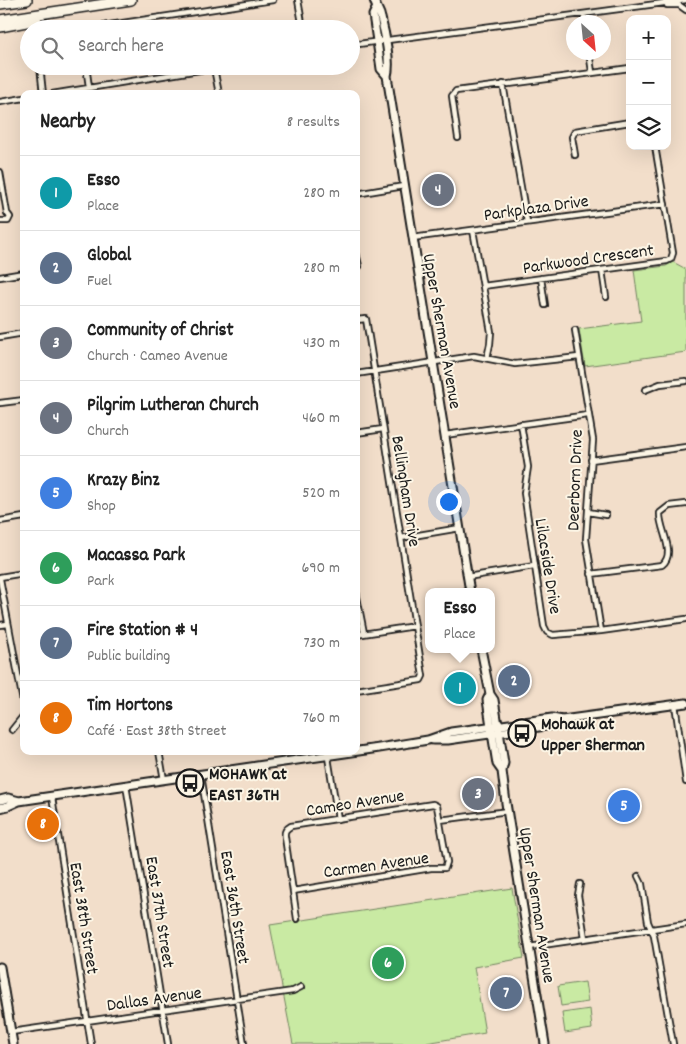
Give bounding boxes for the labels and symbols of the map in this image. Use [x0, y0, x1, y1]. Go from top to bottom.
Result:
north arrow [566, 15, 611, 60]
pin: 4 [422, 171, 454, 209]
street label: Parkplaza Drive [482, 190, 591, 229]
street label: Parkwood Crescent [521, 239, 656, 282]
street label: Upper Sherman Avenue [415, 252, 467, 411]
street label: Deerborn Drive [562, 429, 591, 531]
street label: Bellingham Drive [383, 434, 426, 549]
your location [436, 489, 462, 515]
street label: Lilacside Drive [527, 517, 566, 616]
pin: 2 [498, 662, 530, 700]
pin: 1 [444, 669, 476, 707]
place label: Mohawk at Upper Sherman [541, 713, 645, 759]
bus stop icon: Mohawk at Upper Sherman [507, 718, 537, 748]
place label: MOHAWK at EAST 36TH [209, 763, 287, 809]
bus stop icon: MOHAWK at EAST 36TH [175, 768, 205, 798]
pin: 3 [462, 775, 494, 813]
street label: Cameo Avenue [305, 784, 406, 825]
pin: 5 [608, 787, 640, 825]
pin: 8 [27, 805, 59, 843]
street label: Upper Sherman Avenue [511, 826, 560, 985]
street label: Carmen Avenue [322, 847, 431, 886]
street label: East 36th Street [212, 849, 255, 966]
street label: East 37th Street [137, 855, 180, 970]
street label: East 38th Street [61, 861, 104, 976]
pin: 6 [372, 944, 404, 982]
pin: 7 [490, 974, 522, 1012]
street label: Dallas Avenue [105, 981, 204, 1020]

